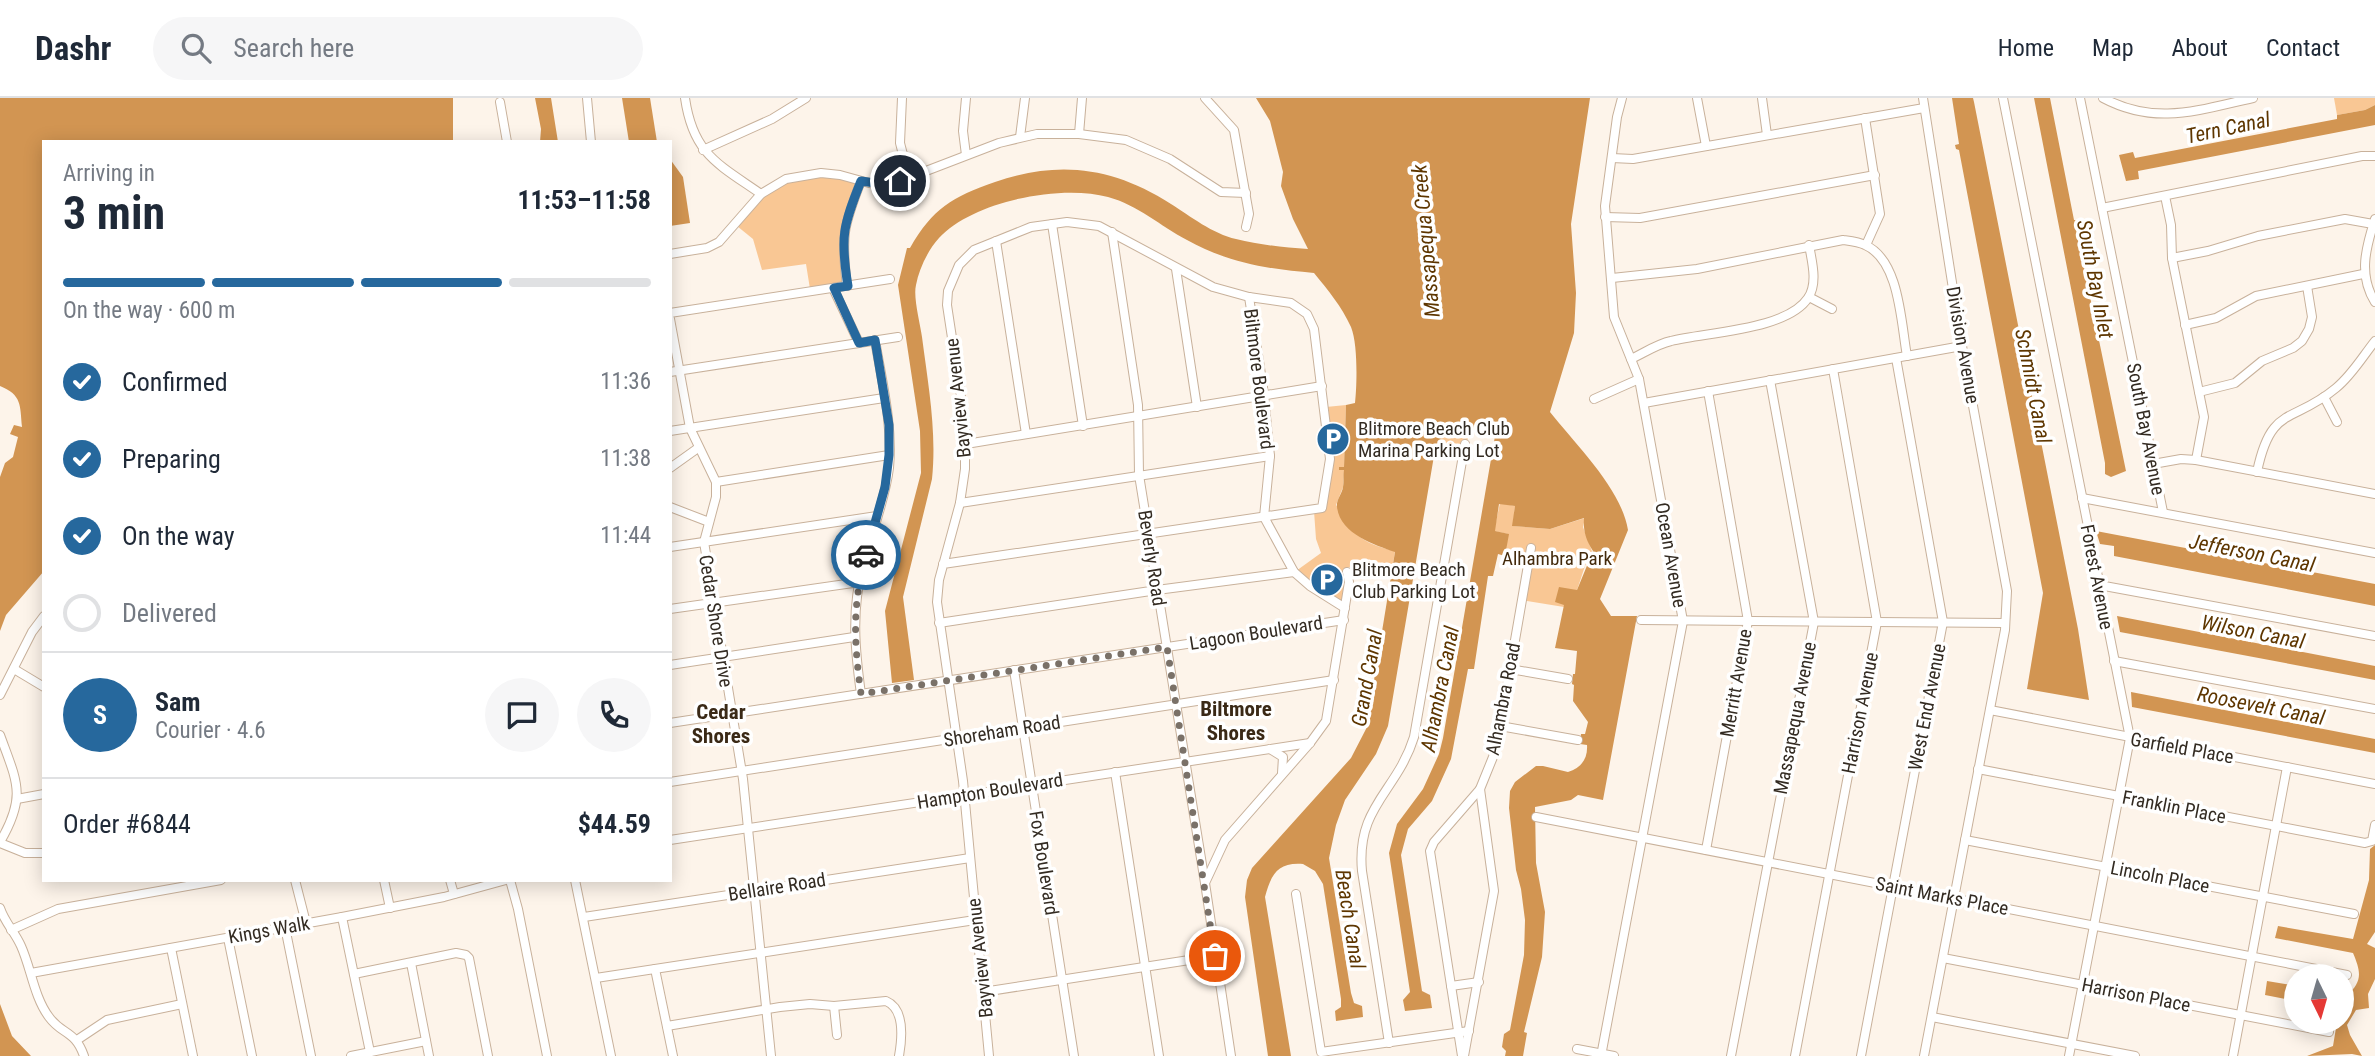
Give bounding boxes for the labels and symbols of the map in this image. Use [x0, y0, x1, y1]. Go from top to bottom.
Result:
water label: Tern Canal [2184, 107, 2273, 149]
pin [870, 151, 930, 211]
water label: Massapequa Creek [1407, 163, 1445, 319]
water label: South Bay Inlet [2072, 218, 2118, 341]
street label: Division Avenue [1941, 285, 1985, 405]
street label: Biltmore Boulevard [1239, 307, 1279, 451]
water label: Schmidt Canal [2010, 327, 2056, 446]
street label: Bayview Avenue [940, 337, 976, 459]
street label: South Bay Avenue [2122, 361, 2170, 497]
place label: Blitmore Beach Club Marina Parking Lot [1358, 417, 1510, 462]
parking icon: Blitmore Beach Club Marina Parking Lot [1314, 420, 1352, 458]
street label: Ocean Avenue [1650, 501, 1692, 610]
street label: Beverly Road [1133, 508, 1171, 608]
courier [831, 520, 901, 590]
street label: Forest Avenue [2076, 523, 2118, 631]
water label: Jefferson Canal [2187, 529, 2317, 577]
park label: Alhambra Park [1502, 547, 1612, 570]
street label: Cedar Shore Drive [694, 553, 738, 689]
place label: Blitmore Beach Club Parking Lot [1352, 558, 1475, 603]
parking icon: Blitmore Beach Club Parking Lot [1308, 561, 1346, 599]
water label: Wilson Canal [2199, 610, 2307, 654]
street label: Lagoon Boulevard [1188, 611, 1324, 655]
water label: Alhambra Canal [1416, 624, 1464, 755]
water label: Grand Canal [1347, 627, 1387, 728]
street label: Merritt Avenue [1715, 627, 1757, 739]
street label: Massapequa Avenue [1769, 640, 1821, 796]
street label: Alhambra Road [1481, 641, 1525, 757]
street label: West End Avenue [1903, 641, 1951, 772]
street label: Harrison Avenue [1837, 650, 1883, 776]
water label: Roosevelt Canal [2195, 682, 2327, 730]
district label: Biltmore Shores [1200, 697, 1272, 745]
district label: Cedar Shores [692, 700, 750, 748]
street label: Shoreham Road [942, 710, 1062, 752]
street label: Garfield Place [2129, 728, 2235, 768]
street label: Hampton Boulevard [915, 768, 1065, 814]
street label: Franklin Place [2120, 786, 2228, 828]
street label: Fox Boulevard [1024, 809, 1064, 917]
street label: Lincoln Place [2108, 856, 2212, 898]
street label: Bellaire Road [727, 868, 827, 906]
water label: Beach Canal [1330, 868, 1370, 971]
street label: Saint Marks Place [1874, 872, 2011, 920]
street label: Bayview Avenue [962, 897, 998, 1019]
street label: Kings Walk [226, 911, 312, 948]
pin [1185, 926, 1245, 986]
north arrow [2284, 964, 2354, 1034]
street label: Harrison Place [2080, 973, 2192, 1017]

